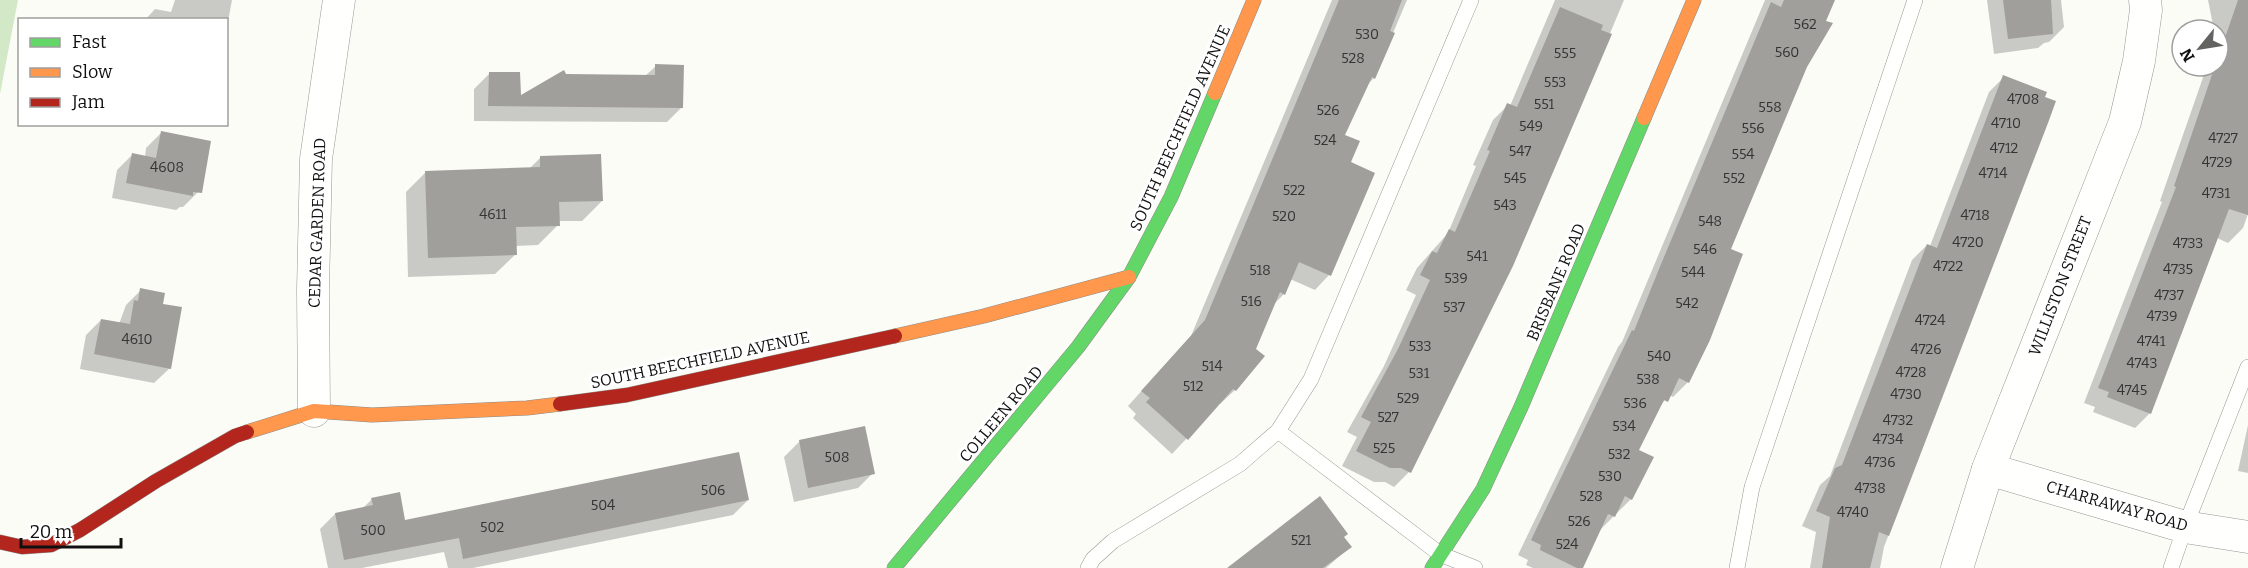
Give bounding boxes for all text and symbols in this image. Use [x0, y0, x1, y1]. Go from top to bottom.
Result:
house number: 562 [1793, 16, 1817, 33]
legend [18, 18, 228, 126]
north arrow [2170, 18, 2230, 78]
street label: SOUTH BEECHFIELD AVENUE [1126, 22, 1234, 234]
house number: 530 [1355, 26, 1379, 43]
text: Fast [72, 31, 107, 53]
house number: 560 [1775, 44, 1799, 61]
house number: 555 [1554, 45, 1576, 62]
text: N [2176, 45, 2199, 65]
house number: 528 [1341, 50, 1365, 67]
text: Slow [72, 61, 113, 83]
house number: 553 [1544, 74, 1566, 91]
text: Jam [71, 91, 105, 113]
house number: 4708 [2007, 91, 2039, 108]
house number: 551 [1534, 96, 1555, 113]
house number: 558 [1758, 99, 1782, 116]
house number: 526 [1316, 102, 1340, 119]
house number: 4710 [1991, 115, 2021, 132]
house number: 549 [1519, 118, 1543, 135]
house number: 556 [1741, 120, 1765, 137]
house number: 4727 [2208, 130, 2238, 147]
house number: 524 [1313, 132, 1337, 149]
street label: CEDAR GARDEN ROAD [305, 138, 329, 308]
house number: 4712 [1990, 140, 2018, 157]
house number: 547 [1509, 143, 1531, 160]
house number: 554 [1731, 146, 1755, 163]
house number: 4729 [2202, 154, 2232, 171]
house number: 4608 [150, 159, 184, 176]
house number: 4714 [1979, 165, 2007, 182]
house number: 545 [1503, 170, 1527, 187]
house number: 552 [1723, 170, 1745, 187]
house number: 522 [1283, 182, 1305, 199]
house number: 4731 [2202, 185, 2231, 202]
house number: 543 [1493, 197, 1517, 214]
house number: 4611 [479, 206, 507, 223]
house number: 4718 [1960, 207, 1990, 224]
house number: 520 [1272, 208, 1296, 225]
house number: 548 [1698, 213, 1722, 230]
street label: WILLISTON STREET [2025, 214, 2095, 358]
street label: BRISBANE ROAD [1523, 220, 1589, 344]
house number: 4720 [1952, 234, 1984, 251]
house number: 4733 [2173, 235, 2203, 252]
house number: 546 [1693, 241, 1717, 258]
house number: 541 [1466, 248, 1488, 265]
house number: 4722 [1933, 258, 1963, 275]
house number: 4735 [2163, 261, 2193, 278]
house number: 518 [1249, 262, 1271, 279]
house number: 544 [1681, 264, 1705, 281]
house number: 539 [1444, 270, 1468, 287]
house number: 4737 [2154, 287, 2184, 304]
house number: 516 [1240, 293, 1262, 310]
house number: 542 [1675, 295, 1699, 312]
house number: 537 [1443, 299, 1465, 316]
house number: 4739 [2147, 308, 2177, 325]
house number: 4724 [1915, 312, 1945, 329]
street label: SOUTH BEECHFIELD AVENUE [589, 327, 811, 393]
house number: 4610 [122, 331, 152, 348]
house number: 4741 [2137, 333, 2166, 350]
house number: 533 [1409, 338, 1431, 355]
house number: 4726 [1911, 341, 1941, 358]
house number: 540 [1647, 348, 1671, 365]
house number: 4743 [2126, 355, 2158, 372]
house number: 514 [1201, 358, 1223, 375]
street label: COLLEEN ROAD [955, 362, 1047, 466]
house number: 4728 [1896, 364, 1926, 381]
house number: 531 [1409, 365, 1430, 382]
house number: 538 [1636, 371, 1660, 388]
house number: 512 [1183, 378, 1203, 395]
house number: 4745 [2117, 382, 2147, 399]
house number: 4730 [1890, 386, 1922, 403]
house number: 529 [1396, 390, 1420, 407]
house number: 536 [1623, 395, 1647, 412]
house number: 527 [1377, 409, 1399, 426]
house number: 4732 [1883, 412, 1913, 429]
house number: 534 [1612, 418, 1636, 435]
house number: 4734 [1873, 431, 1903, 448]
house number: 525 [1373, 440, 1395, 457]
house number: 532 [1608, 446, 1630, 463]
house number: 508 [825, 449, 849, 466]
house number: 4736 [1865, 454, 1895, 471]
house number: 530 [1598, 468, 1622, 485]
street label: CHARRAWAY ROAD [2044, 477, 2190, 535]
house number: 4738 [1854, 480, 1886, 497]
house number: 506 [701, 482, 725, 499]
house number: 528 [1579, 488, 1603, 505]
house number: 504 [591, 497, 615, 514]
house number: 4740 [1837, 504, 1869, 521]
scale bar [21, 511, 122, 549]
house number: 526 [1567, 513, 1591, 530]
house number: 502 [480, 519, 504, 536]
text: 20 m [30, 521, 72, 543]
house number: 500 [360, 522, 386, 539]
house number: 521 [1291, 532, 1312, 549]
house number: 524 [1555, 536, 1579, 553]

